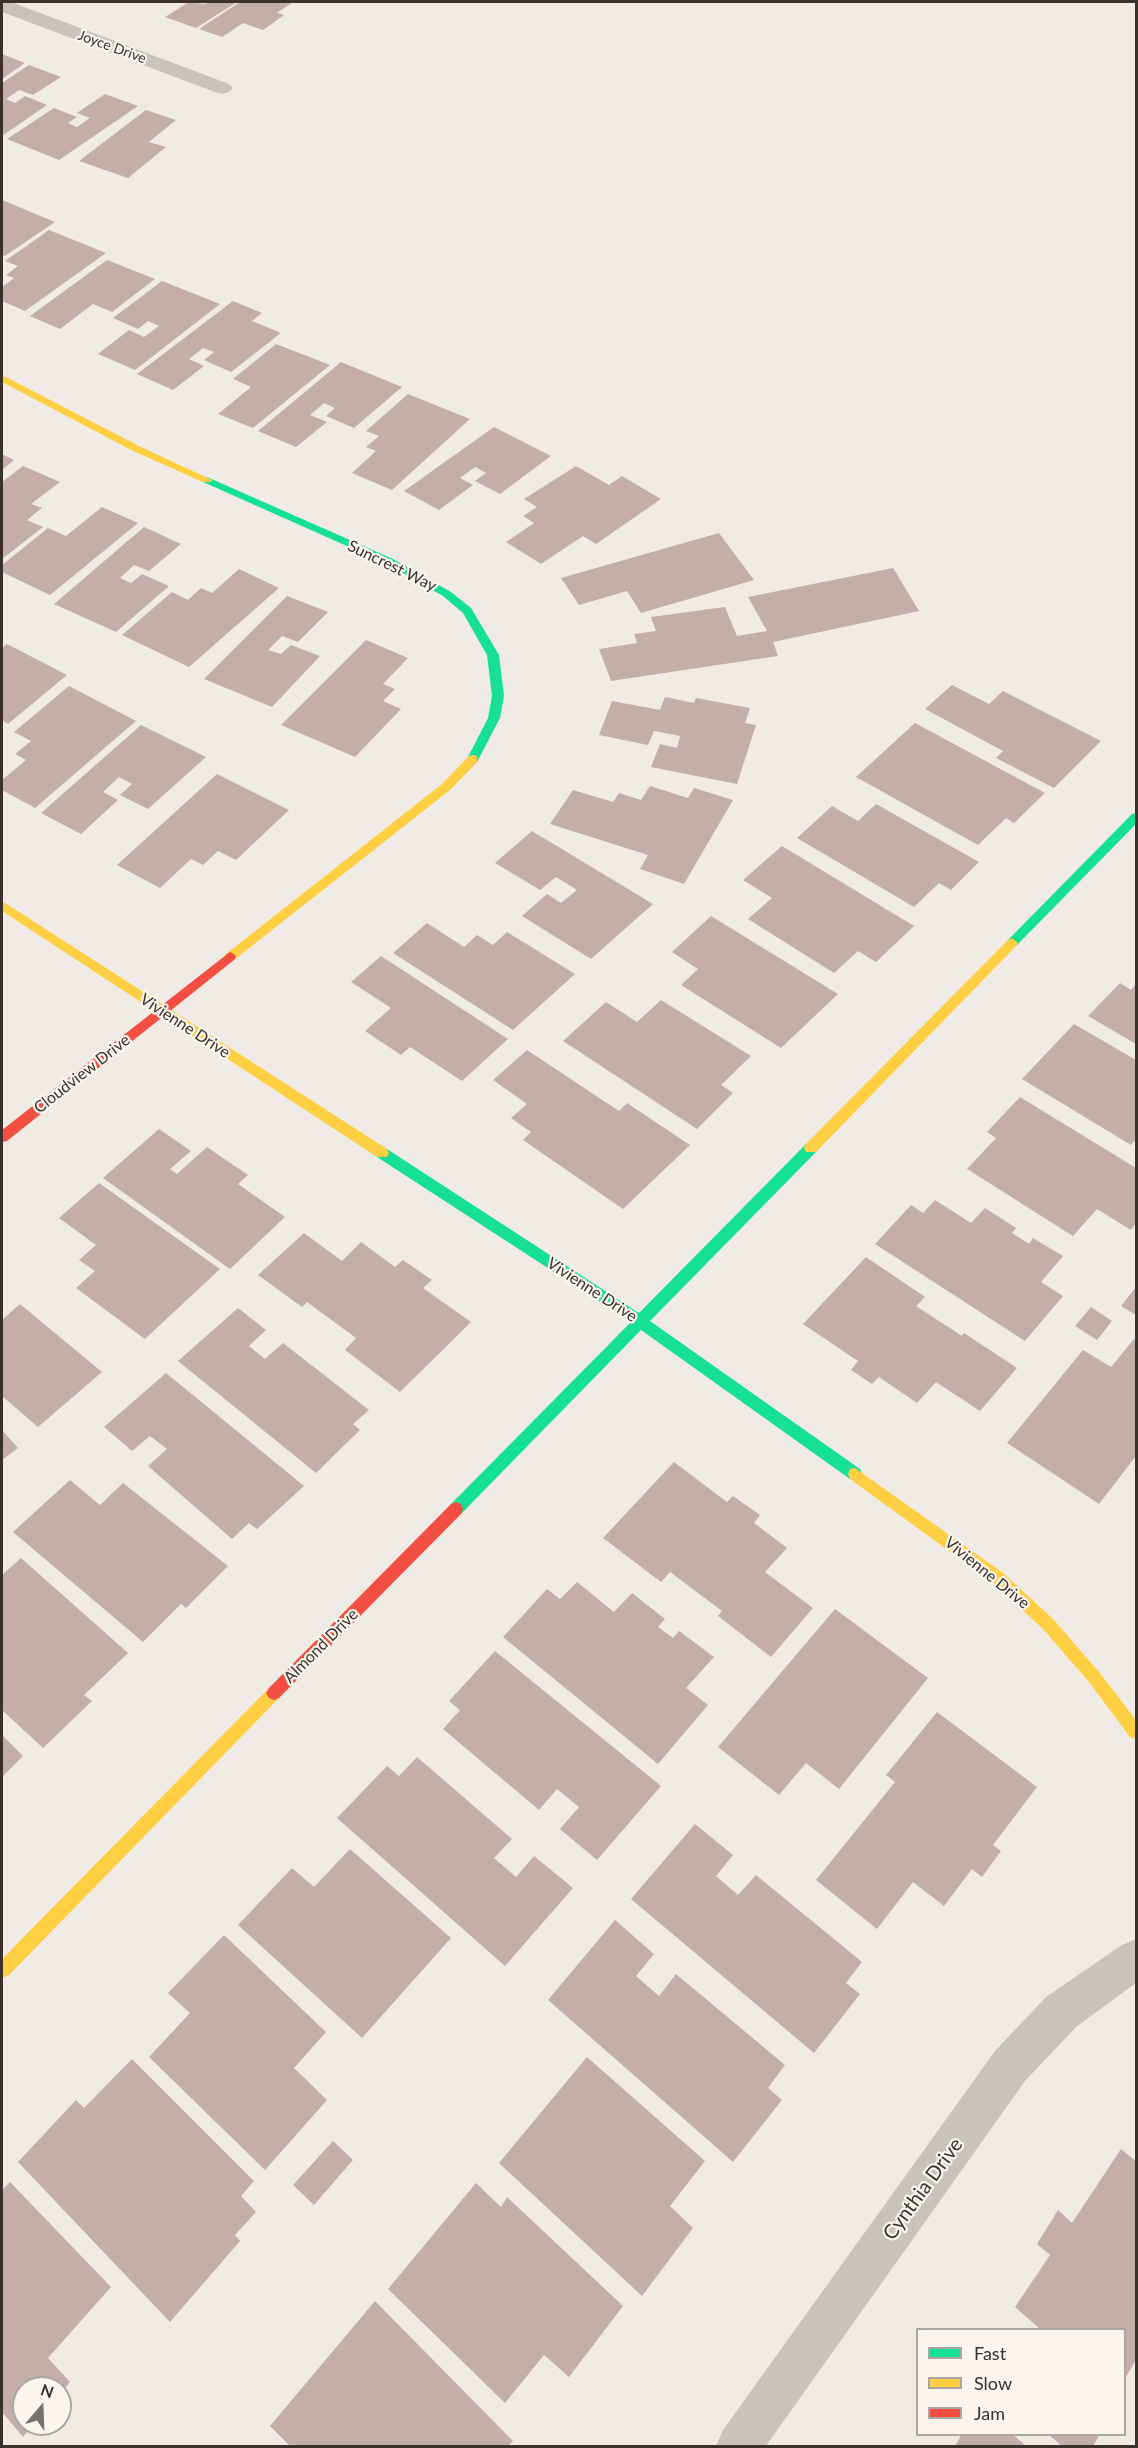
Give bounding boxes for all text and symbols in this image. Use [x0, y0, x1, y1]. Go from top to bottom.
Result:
street label: Joyce Drive [76, 27, 148, 67]
street label: Suncrest Way [344, 536, 440, 596]
street label: Vivienne Drive [136, 990, 234, 1062]
street label: Cloudview Drive [30, 1031, 134, 1117]
street label: Vivienne Drive [543, 1254, 641, 1326]
street label: Vivienne Drive [941, 1533, 1033, 1613]
street label: Almond Drive [280, 1605, 362, 1687]
street label: Cynthia Drive [878, 2133, 968, 2245]
legend [916, 2328, 1126, 2436]
text: Fast [974, 2342, 1006, 2364]
text: Slow [974, 2372, 1012, 2394]
north arrow [12, 2376, 72, 2436]
text: N [38, 2379, 56, 2401]
text: Jam [974, 2402, 1005, 2424]

